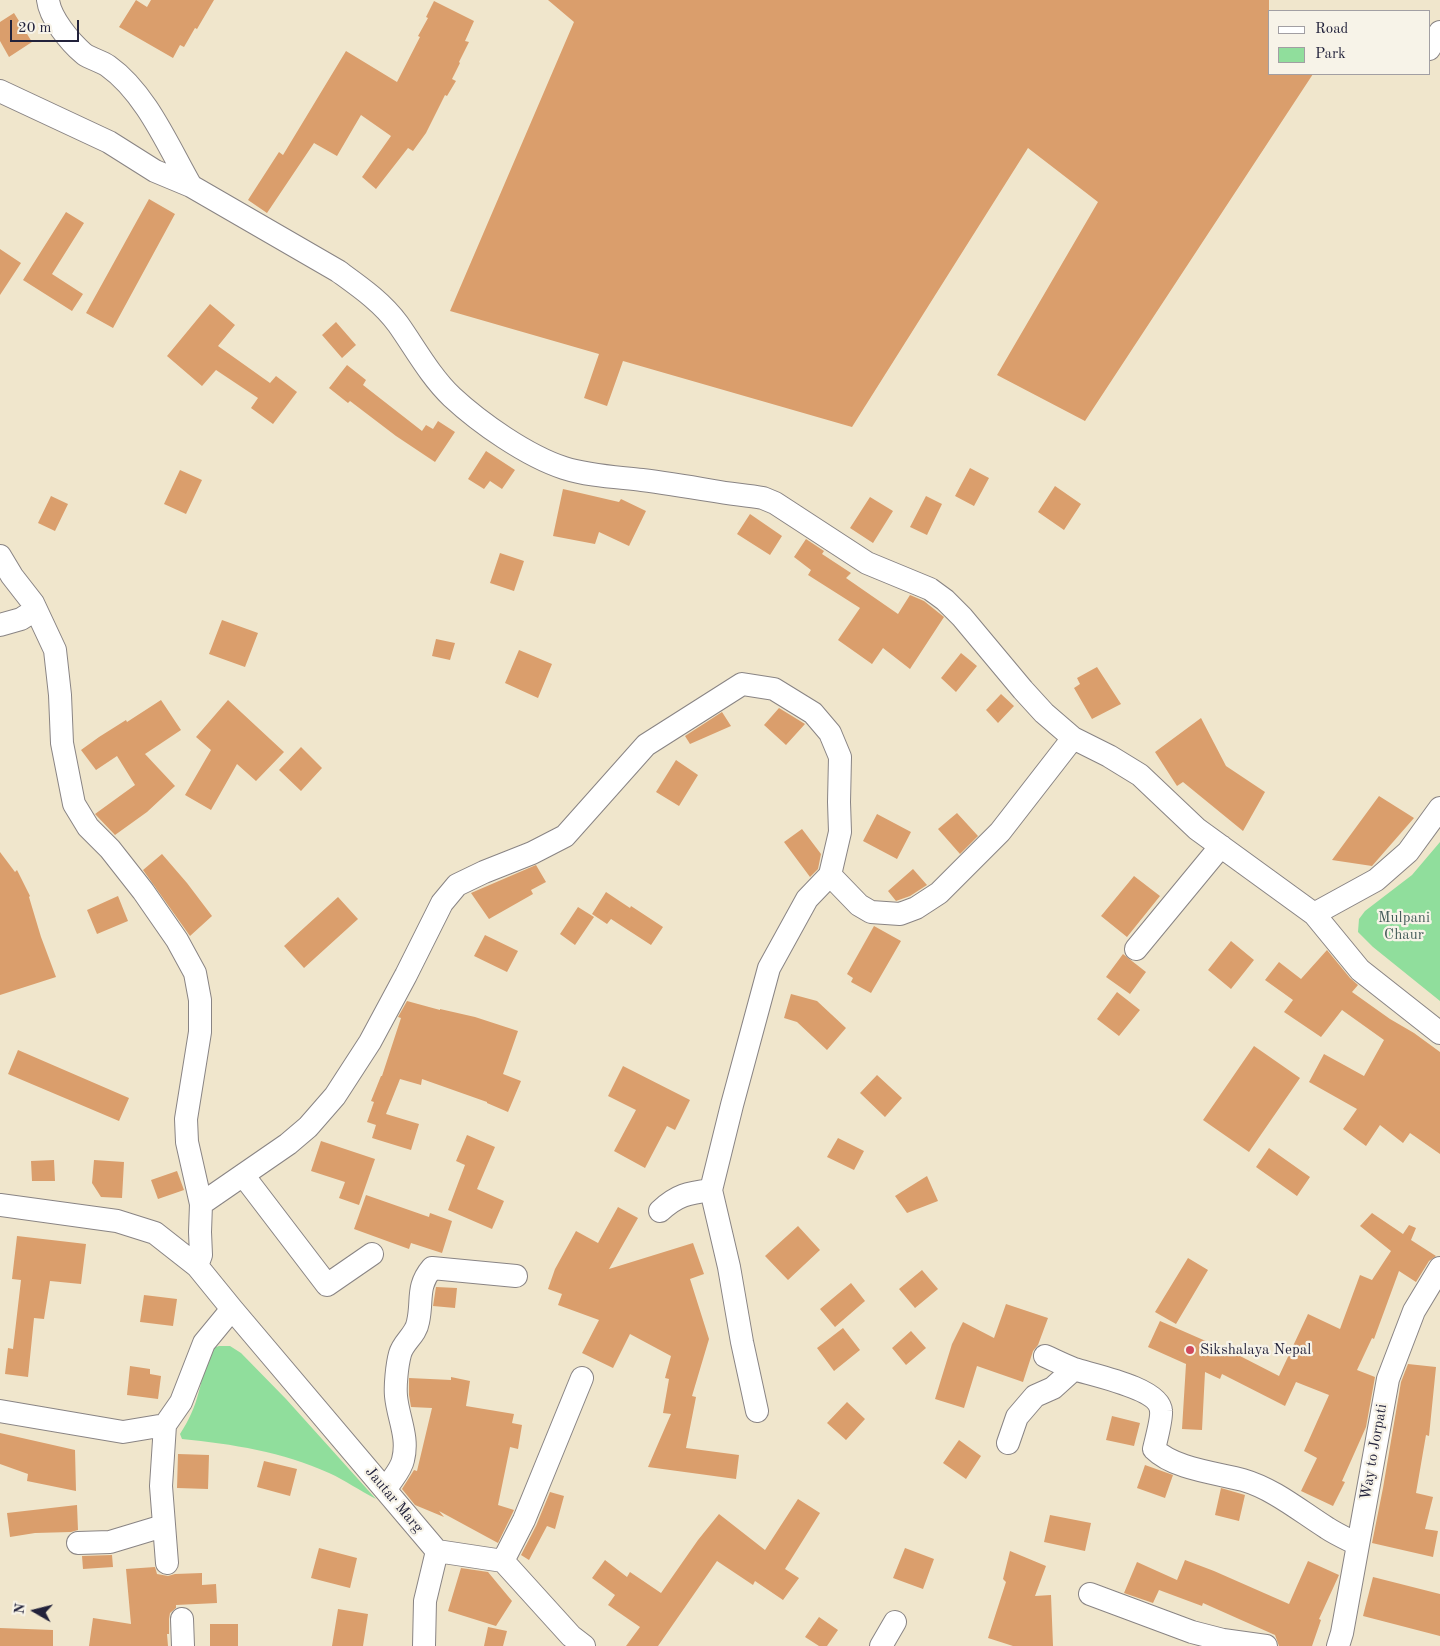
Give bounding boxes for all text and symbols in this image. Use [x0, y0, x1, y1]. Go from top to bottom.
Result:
scale bar [12, 10, 81, 42]
legend [1268, 10, 1430, 75]
text: 20 m [18, 21, 52, 36]
text: Road [1315, 22, 1348, 37]
text: Park [1315, 47, 1346, 62]
park label: Mulpani Chaur [1378, 909, 1430, 944]
place label: Sikshalaya Nepal [1200, 1341, 1311, 1359]
marker: Sikshalaya Nepal [1184, 1344, 1196, 1356]
street label: Way to Jorpati [1357, 1403, 1391, 1501]
street label: Jautar Marg [361, 1463, 427, 1537]
north arrow [10, 1586, 60, 1636]
text: N [12, 1603, 28, 1615]

